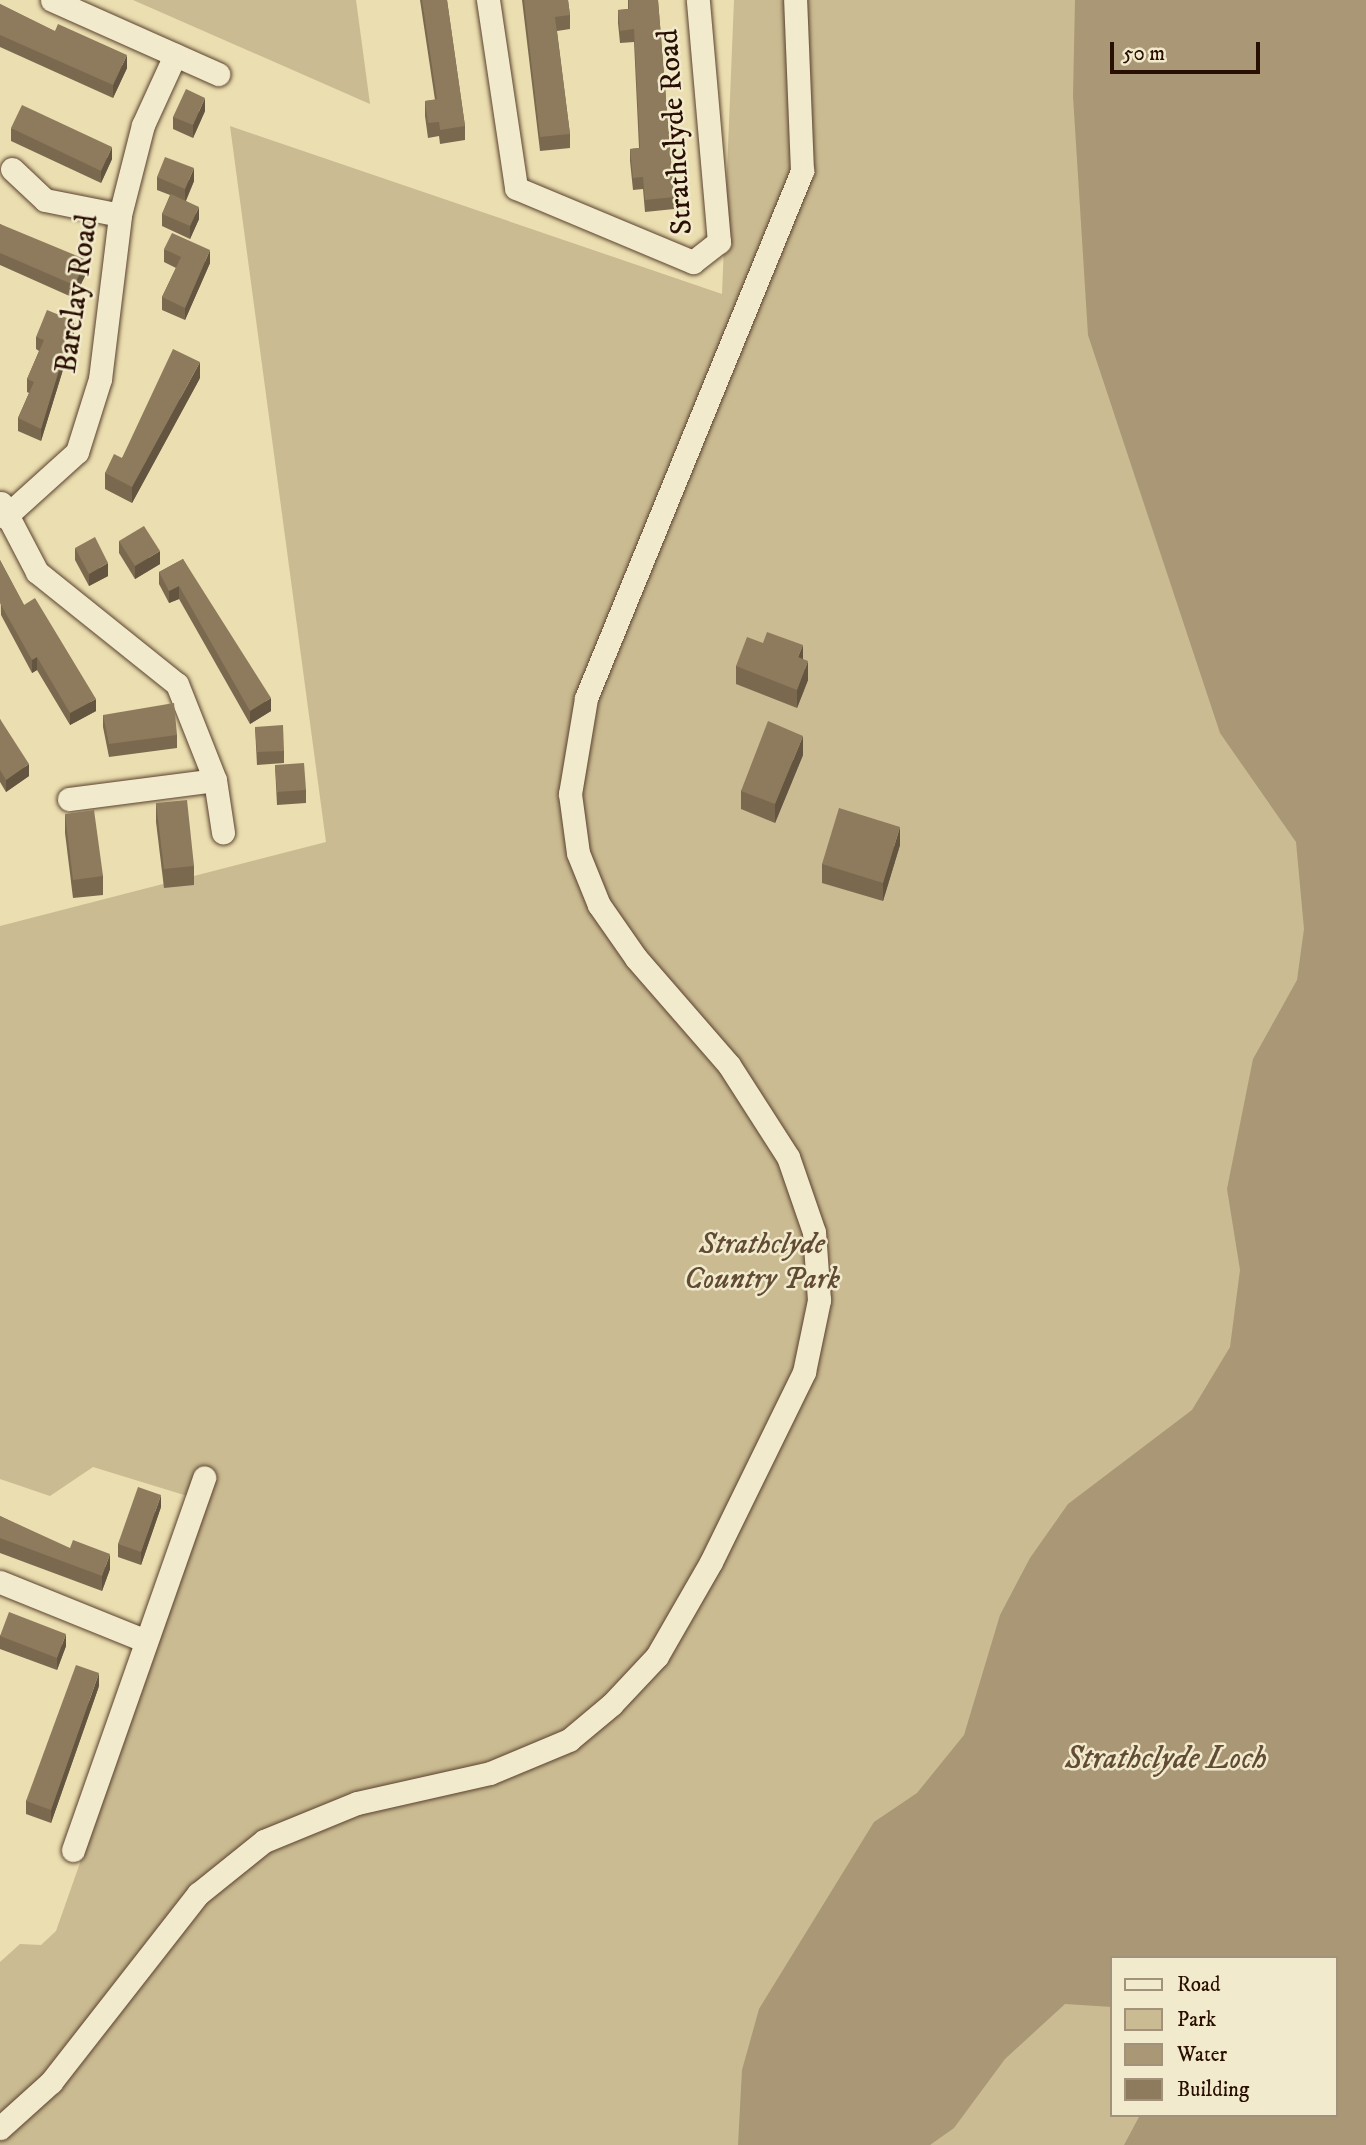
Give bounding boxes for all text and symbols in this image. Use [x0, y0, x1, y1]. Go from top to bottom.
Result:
street label: Strathclyde Road [651, 28, 701, 236]
scale bar [1114, 28, 1264, 72]
text: 50 m [1123, 41, 1165, 67]
street label: Barclay Road [49, 212, 107, 376]
park label: Strathclyde Country Park [684, 1227, 840, 1298]
water label: Strathclyde Loch [1065, 1740, 1267, 1778]
legend [1110, 1956, 1338, 2117]
text: Road [1177, 1972, 1221, 1998]
text: Park [1177, 2007, 1216, 2033]
text: Water [1177, 2042, 1227, 2068]
text: Building [1177, 2077, 1249, 2103]

